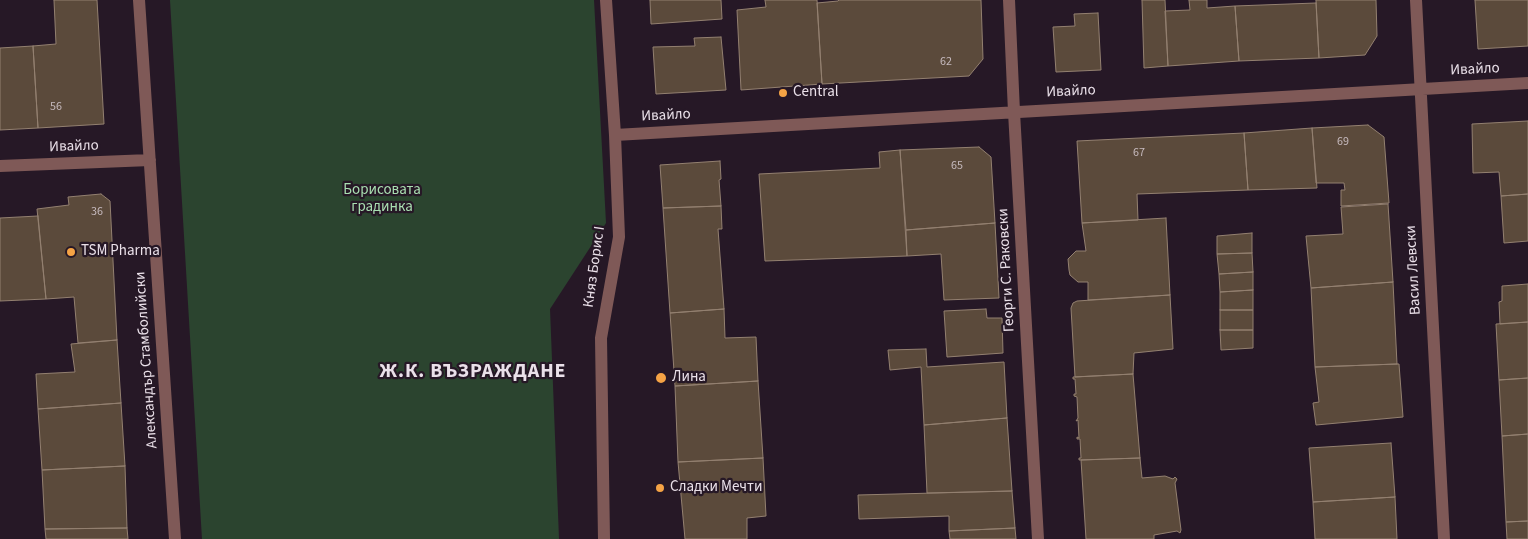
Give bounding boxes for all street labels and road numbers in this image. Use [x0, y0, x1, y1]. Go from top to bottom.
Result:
street label: Ивайло [1450, 60, 1500, 80]
street label: Ивайло [1046, 82, 1096, 102]
street label: Ивайло [641, 106, 691, 126]
street label: Ивайло [49, 137, 99, 157]
street label: Георги С. Раковски [995, 208, 1019, 332]
street label: Княз Борис I [580, 225, 610, 309]
street label: Васил Левски [1403, 225, 1425, 315]
street label: Александър Стамболийски [132, 271, 162, 449]

